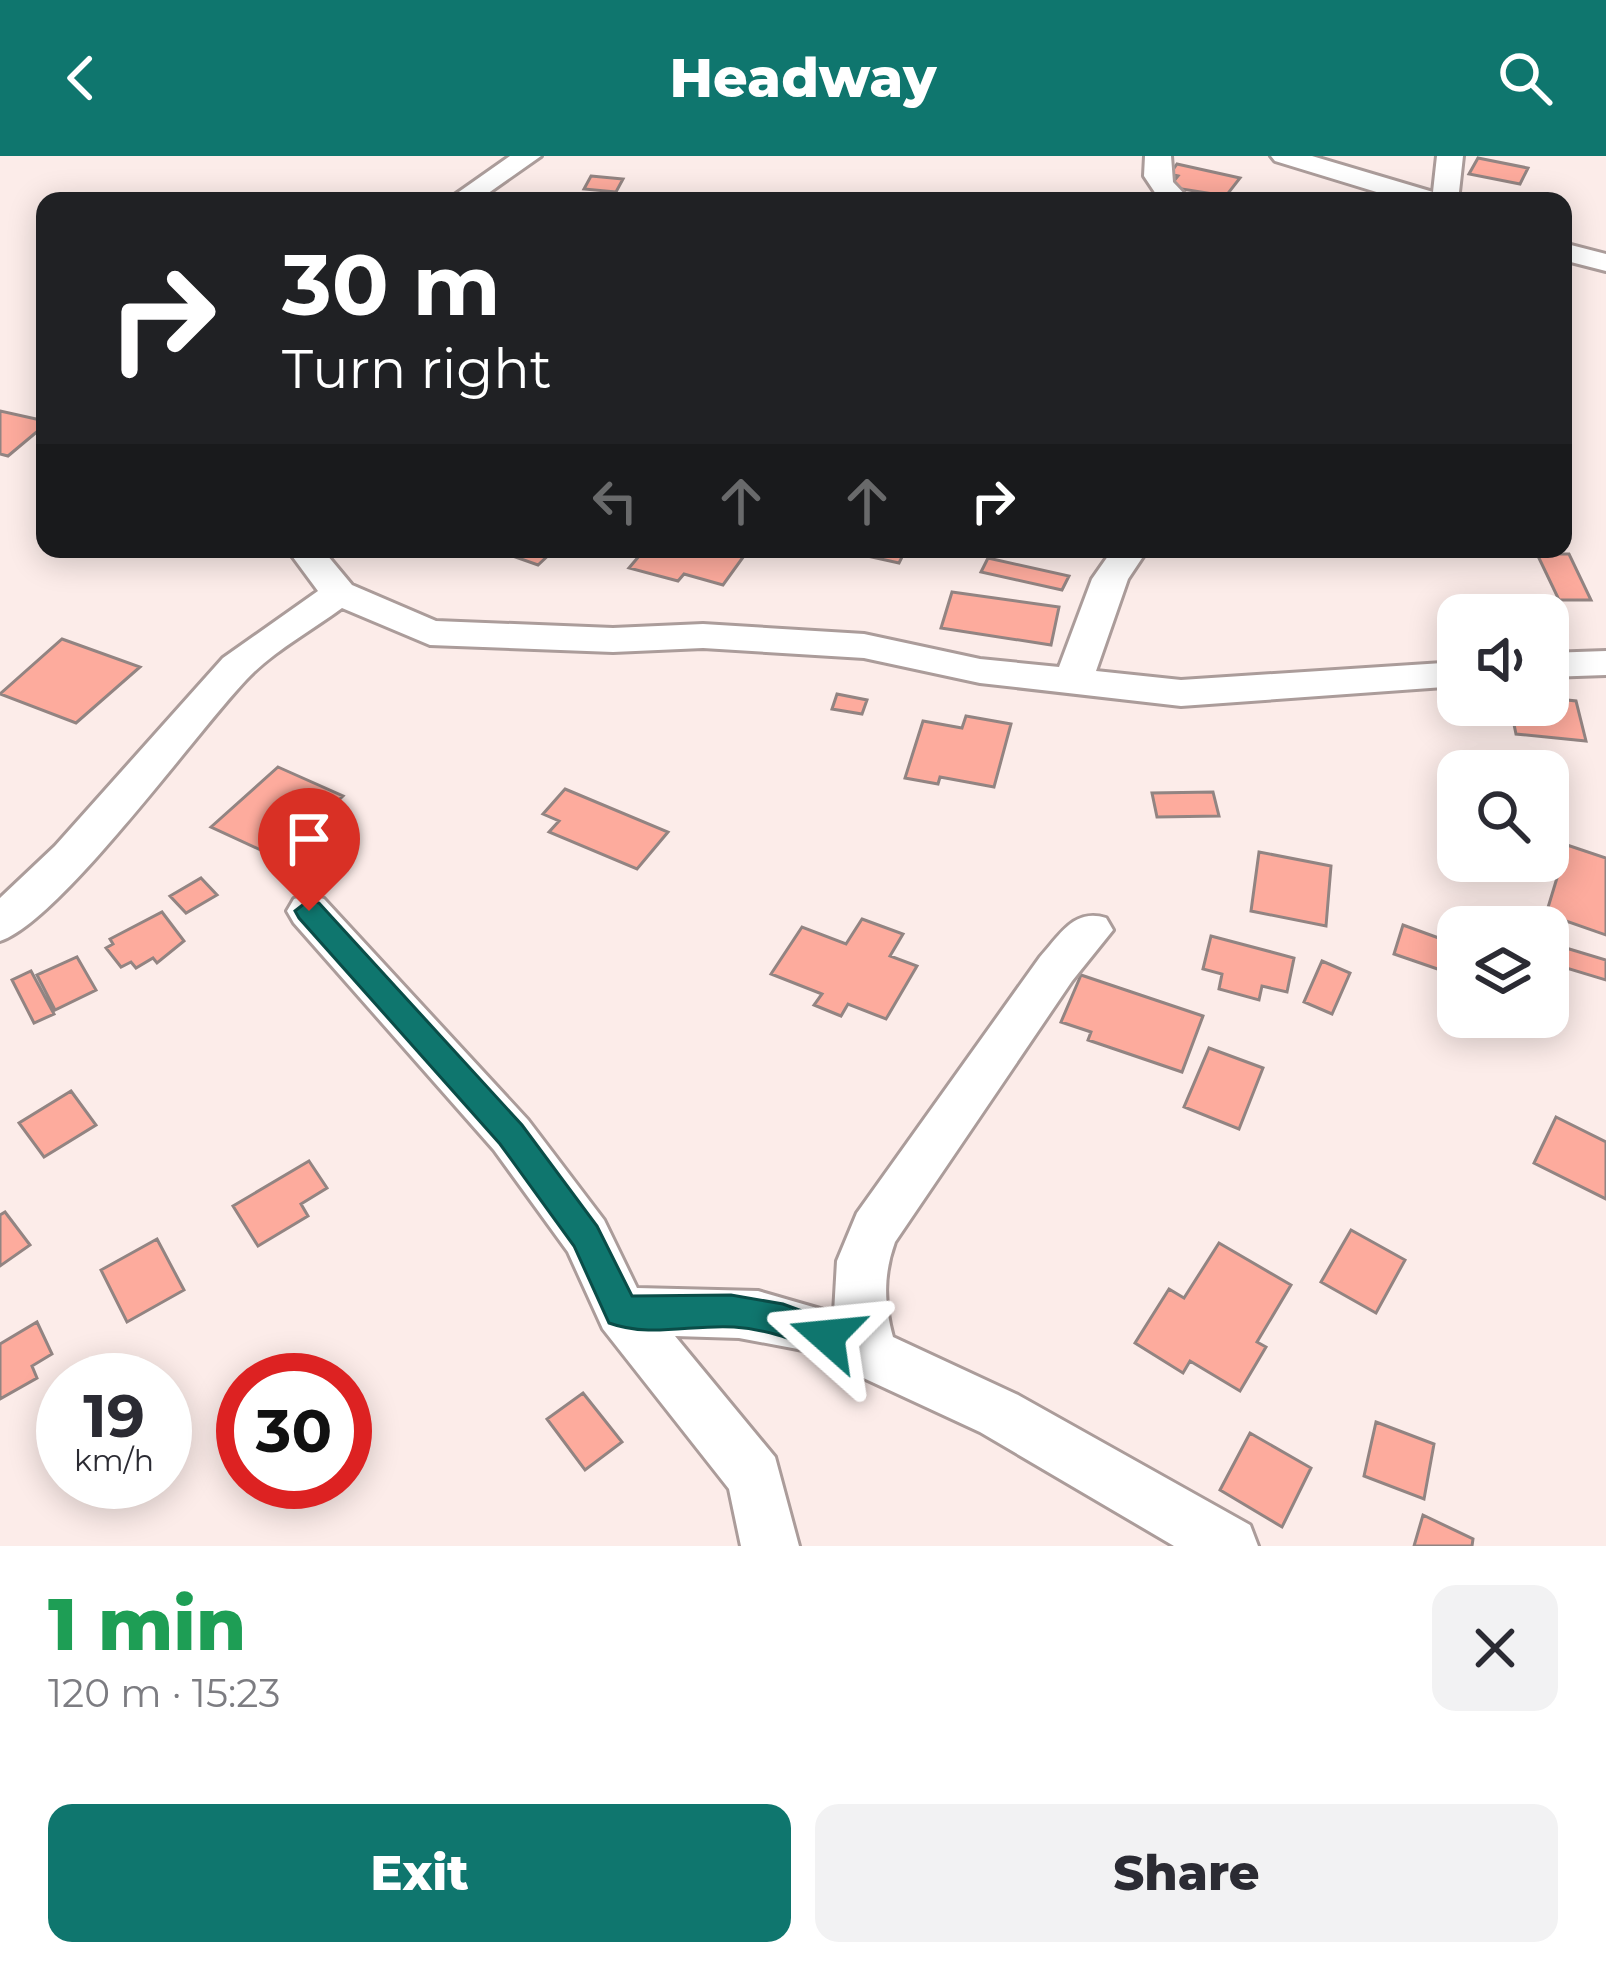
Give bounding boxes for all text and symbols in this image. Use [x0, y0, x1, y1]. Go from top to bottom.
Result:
icon: back [48, 45, 114, 111]
text: Headway [670, 45, 937, 111]
icon: search [1492, 45, 1558, 111]
text: 30 m [282, 234, 501, 336]
icon: right [84, 240, 240, 396]
text: Turn right [282, 336, 552, 402]
icon: left [582, 468, 648, 534]
icon: ahead [708, 468, 774, 534]
icon: ahead [834, 468, 900, 534]
icon: right [960, 468, 1026, 534]
map controls [1437, 594, 1569, 1038]
button: sound [1437, 594, 1569, 726]
button: search [1437, 750, 1569, 882]
pin [258, 788, 360, 911]
icon: arrive [276, 806, 342, 872]
button: layers [1437, 906, 1569, 1038]
position arrow [764, 1273, 890, 1399]
speed limit sign: 30 [216, 1353, 372, 1509]
text: 19 [83, 1379, 145, 1452]
text: km/h [74, 1442, 154, 1479]
text: 1 min [48, 1580, 246, 1668]
button: close [1432, 1585, 1558, 1711]
text: 120 m · 15:23 [48, 1669, 280, 1717]
button: Exit [48, 1804, 791, 1942]
button: Share [815, 1804, 1558, 1942]

